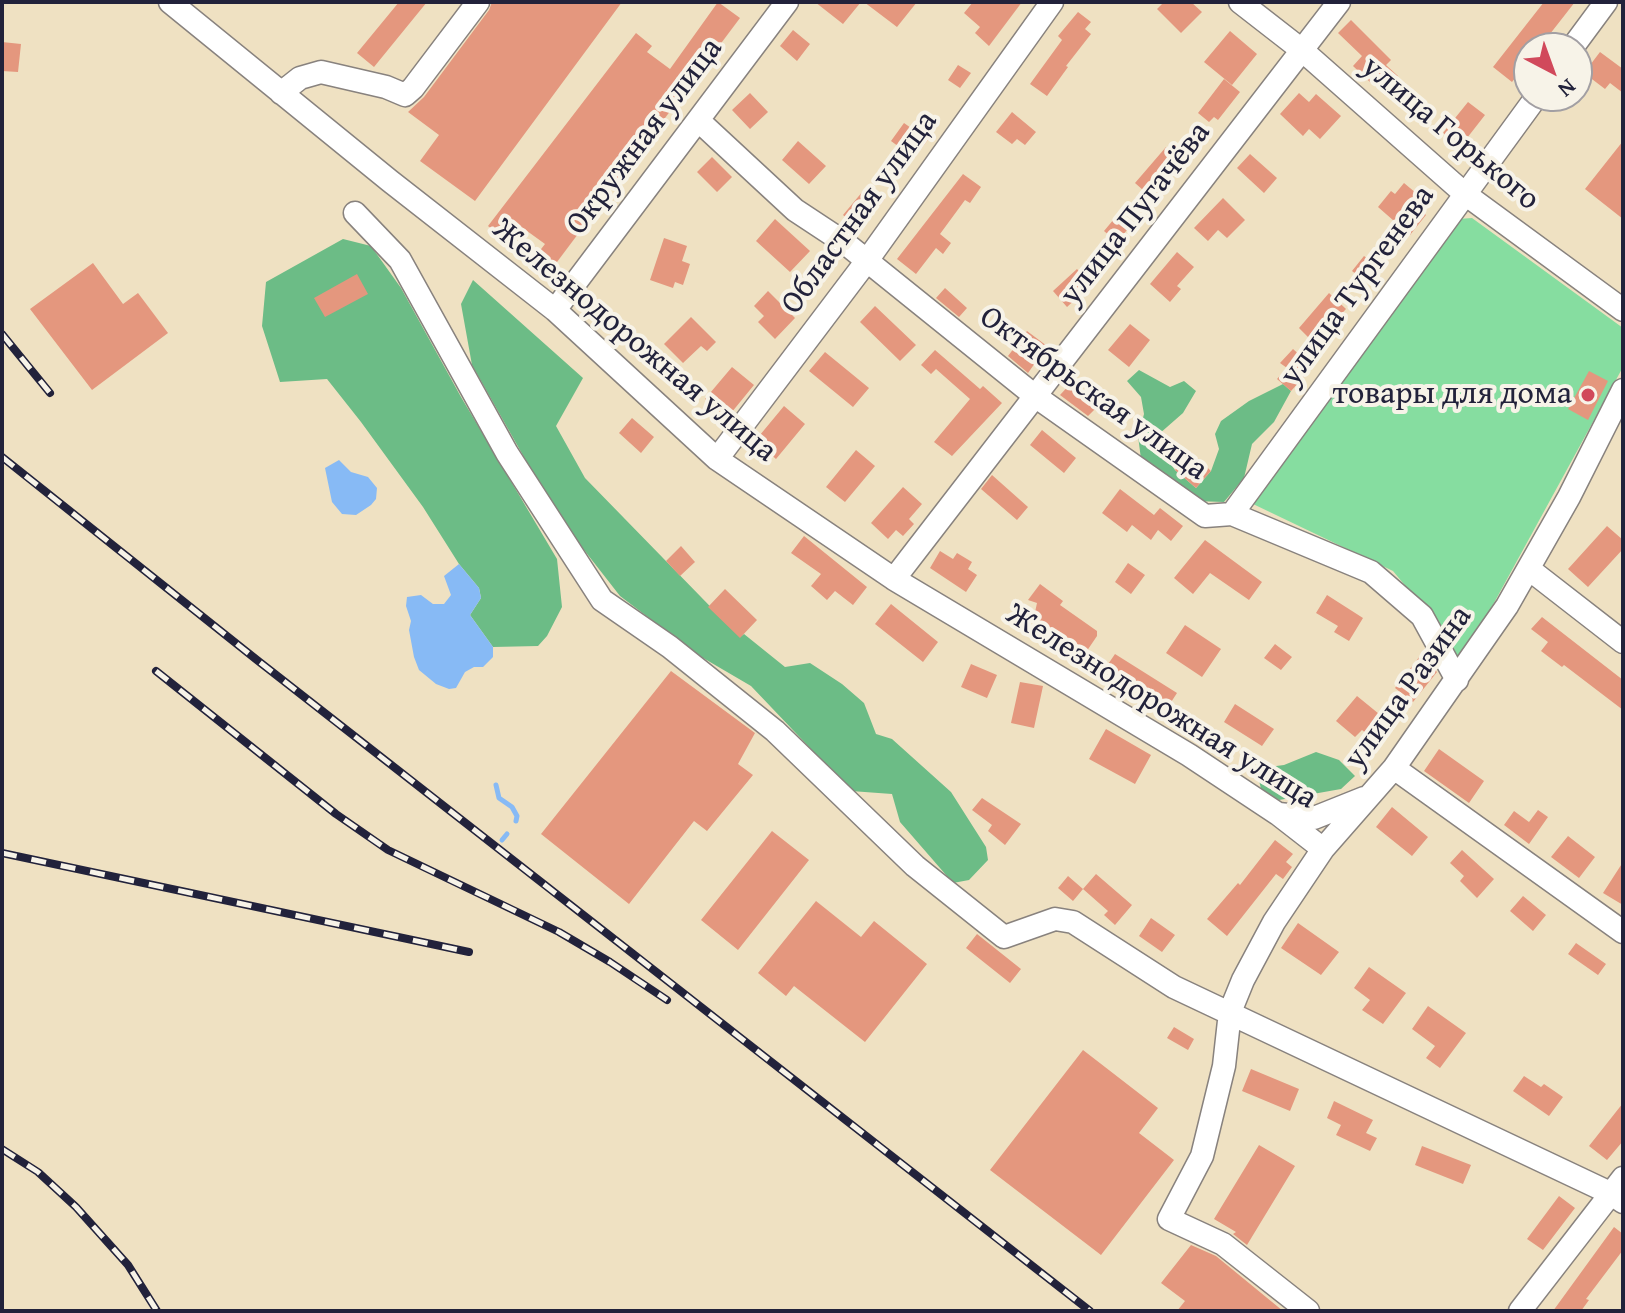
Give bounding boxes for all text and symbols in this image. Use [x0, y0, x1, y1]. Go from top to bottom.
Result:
street label: Окружная улица [558, 31, 732, 243]
north arrow [1513, 32, 1593, 112]
street label: улица Горького [1353, 48, 1547, 220]
text: N [1551, 72, 1583, 106]
street label: Областная улица [773, 104, 947, 322]
street label: улица Пугачёва [1053, 115, 1219, 313]
street label: улица Тургенева [1273, 178, 1443, 394]
street label: Железнодорожная улица [484, 211, 784, 471]
street label: Октябрьская улица [972, 298, 1214, 490]
place label: товары для дома [1333, 376, 1572, 414]
marker: товары для дома [1579, 386, 1597, 404]
street label: Железнодорожная улица [999, 596, 1323, 818]
street label: улица Разина [1337, 599, 1481, 777]

